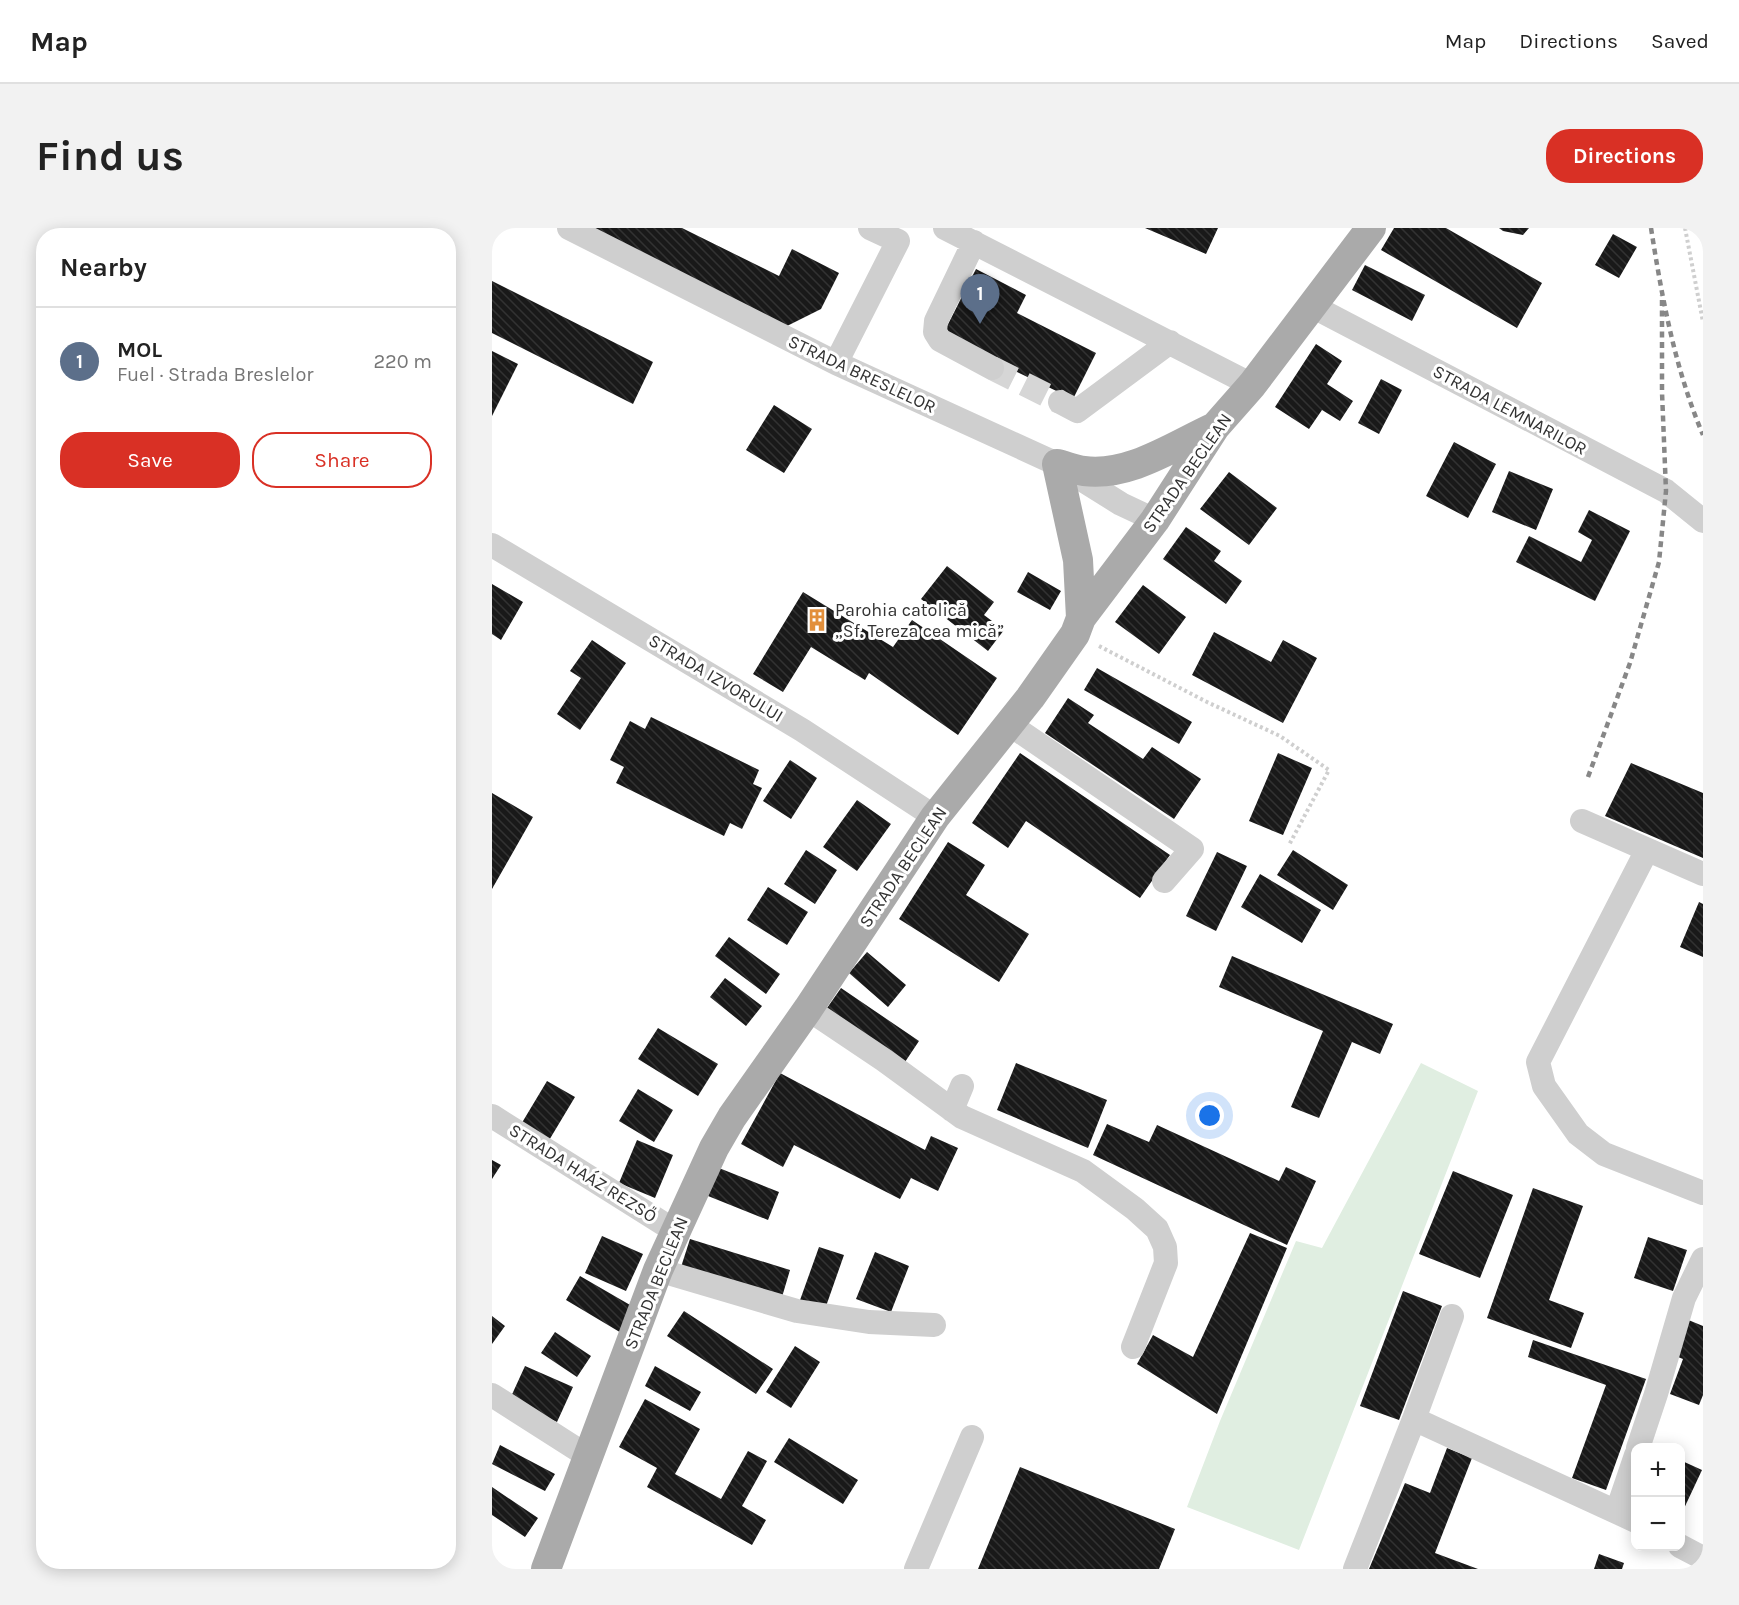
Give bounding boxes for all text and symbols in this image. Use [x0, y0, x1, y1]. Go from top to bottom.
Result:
text: Map [30, 25, 88, 58]
text: Map [1445, 29, 1486, 53]
text: Directions [1519, 29, 1618, 53]
text: Saved [1651, 29, 1709, 53]
button: Directions [1546, 129, 1703, 183]
text: Find us [36, 131, 184, 181]
text: Nearby [60, 252, 147, 283]
pin: 1 [960, 274, 1000, 324]
street label: STRADA BRESLELOR [785, 330, 939, 418]
text: MOL [117, 337, 162, 363]
text: 1 [76, 350, 83, 373]
text: 220 m [373, 350, 432, 373]
street label: STRADA LEMNARILOR [1429, 360, 1591, 460]
text: Fuel · Strada Breslelor [117, 363, 314, 386]
street label: STRADA BECLEAN [1137, 409, 1237, 537]
button: Save [60, 432, 240, 488]
button: Share [252, 432, 432, 488]
place label: Parohia catolică „Sf. Tereza cea mică” [835, 599, 1004, 642]
building icon: Parohia catolică „Sf. Tereza cea mică” [804, 607, 830, 633]
street label: STRADA IZVORULUI [645, 629, 787, 727]
street label: STRADA BECLEAN [854, 802, 952, 932]
your location [1195, 1101, 1224, 1130]
street label: STRADA HAÁZ REZSŐ [505, 1118, 661, 1227]
street label: STRADA BECLEAN [619, 1213, 693, 1353]
map controls [1631, 1443, 1685, 1551]
button: + [1631, 1443, 1685, 1497]
button: − [1631, 1497, 1685, 1551]

